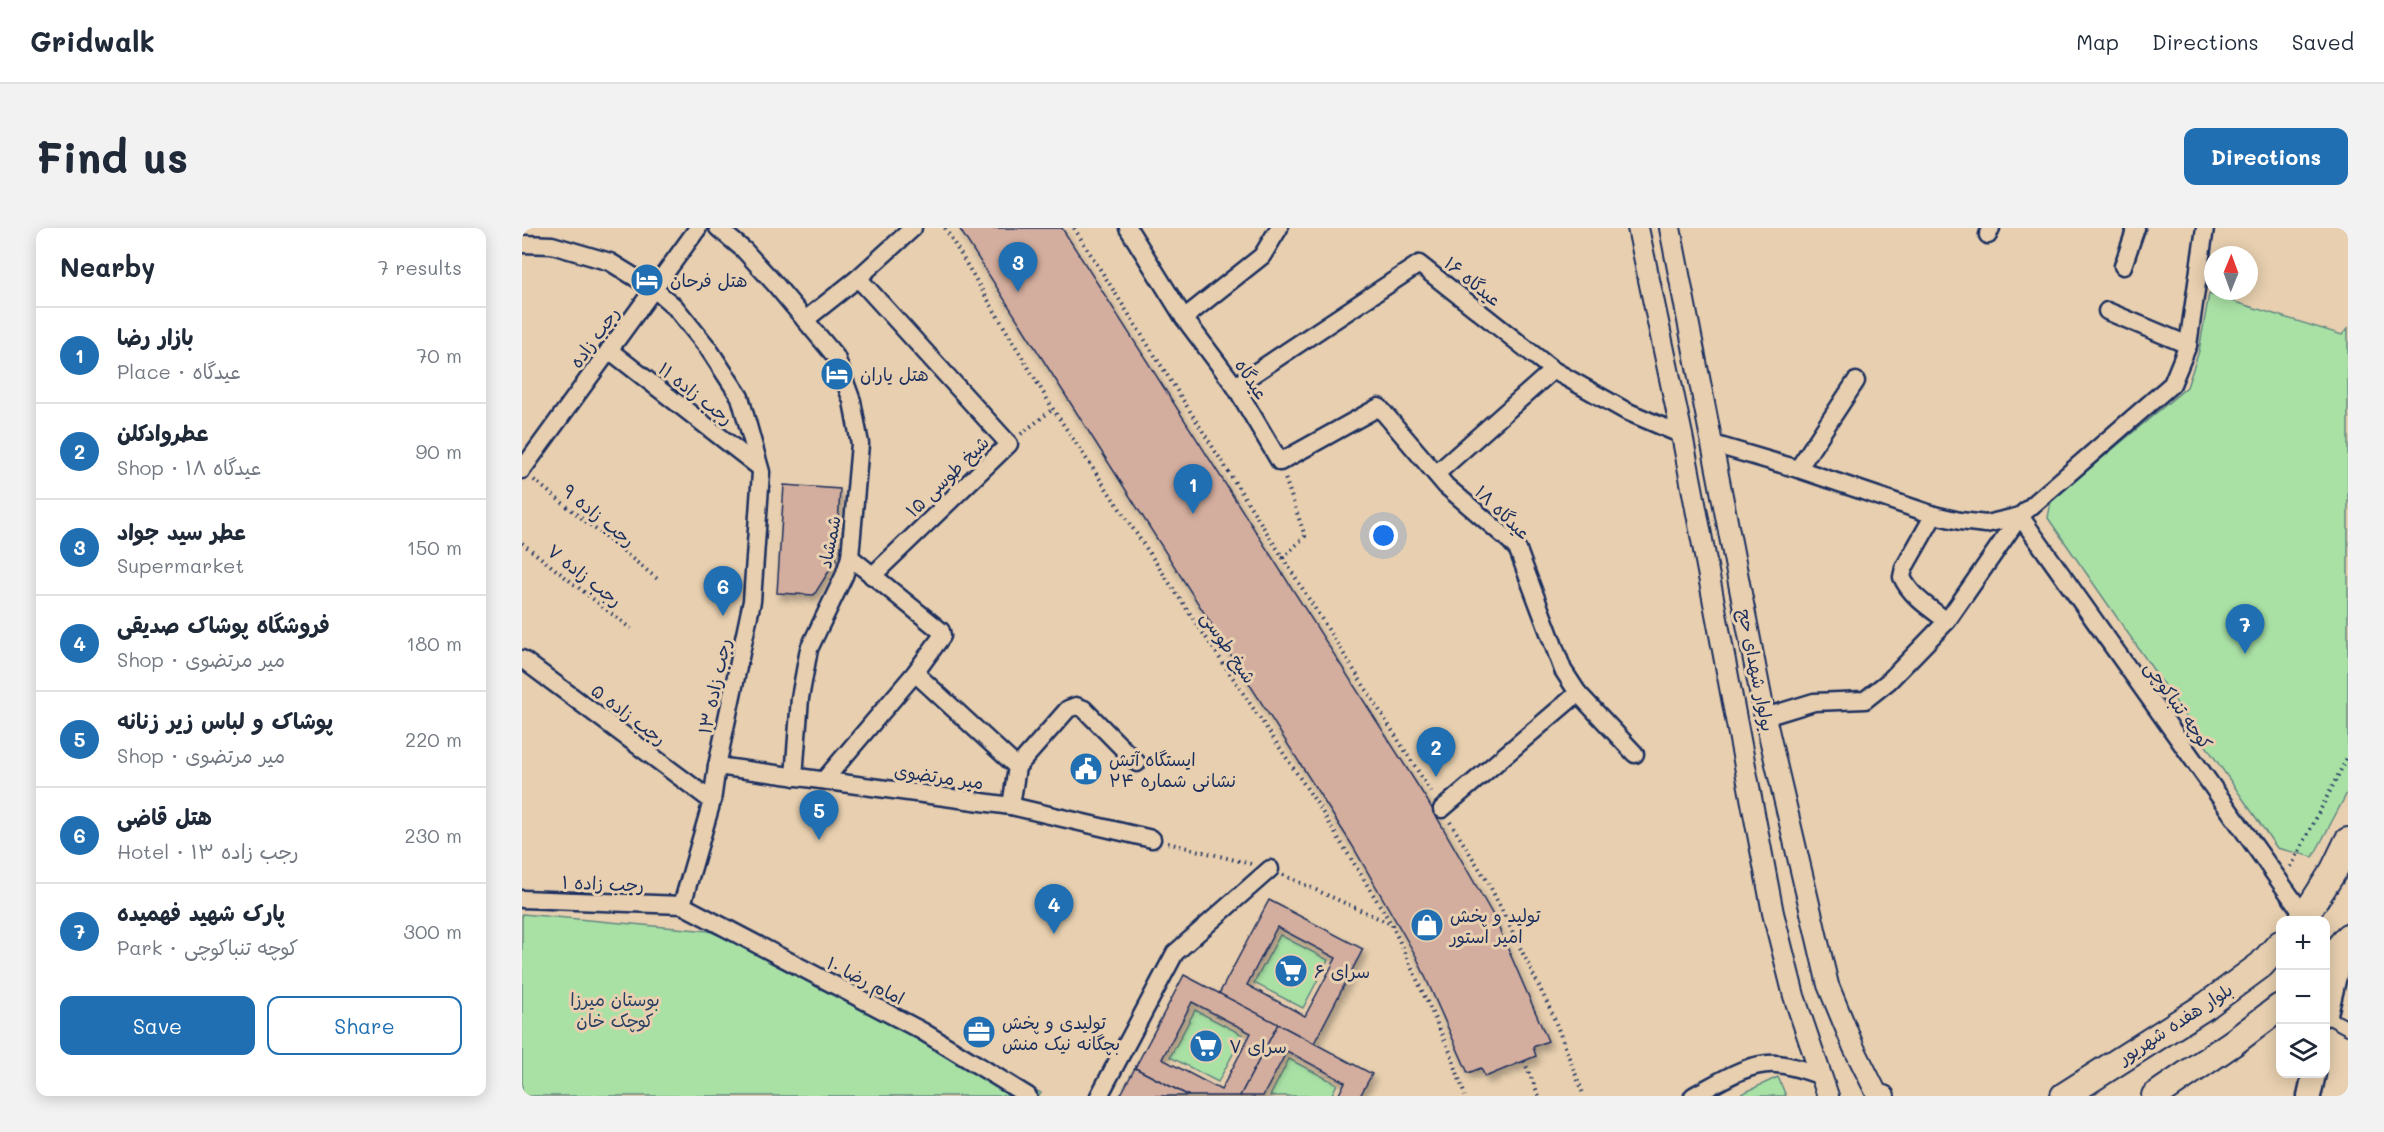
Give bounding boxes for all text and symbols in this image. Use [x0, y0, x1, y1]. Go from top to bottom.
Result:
text: Gridwalk [30, 23, 155, 59]
text: Map [2076, 28, 2119, 55]
text: Directions [2152, 28, 2259, 55]
text: Saved [2292, 28, 2354, 55]
button: Directions [2184, 128, 2348, 185]
text: Find us [36, 129, 188, 184]
pin: 3 [998, 242, 1038, 292]
north arrow [2204, 246, 2258, 300]
text: Nearby [60, 250, 155, 284]
street label: عیدگاه ۱۶ [1440, 251, 1506, 311]
text: 7 results [378, 254, 462, 280]
hotel icon: هتل فرحان [629, 262, 665, 298]
place label: هتل فرحان [670, 268, 748, 292]
street label: رجب زاده [564, 302, 624, 372]
text: بازار رضا [117, 322, 194, 351]
text: 1 [75, 342, 84, 368]
text: 70 m [416, 342, 462, 368]
street label: عیدگاه [1230, 354, 1274, 404]
street label: رجب زاده ۱۱ [654, 356, 738, 430]
hotel icon: هتل یاران [819, 356, 855, 392]
text: Place · عیدگاه [117, 358, 241, 384]
place label: هتل یاران [860, 362, 929, 386]
text: عطروادکلن [117, 418, 209, 447]
street label: ۱۵ شیخ طوسی [900, 430, 995, 523]
text: 2 [74, 438, 85, 464]
text: 90 m [416, 438, 462, 464]
text: Shop · عیدگاه ۱۸ [117, 454, 261, 480]
pin: 1 [1174, 464, 1212, 514]
street label: رجب زاده ۹ [558, 478, 640, 552]
street label: عیدگاه ۱۸ [1470, 480, 1536, 544]
street label: شمشاد [812, 513, 846, 571]
text: عطر سید جواد [117, 517, 246, 546]
your location [1369, 521, 1398, 550]
text: 3 [74, 534, 86, 560]
text: 150 m [407, 534, 462, 560]
street label: رجب زاده ۷ [543, 538, 627, 612]
text: Supermarket [117, 552, 244, 578]
pin: 6 [704, 566, 742, 616]
pin: 7 [2226, 604, 2264, 654]
street label: شیخ طوسی [1195, 606, 1262, 688]
street label: بولوار شهدای حج [1732, 607, 1781, 733]
text: فروشگاه پوشاک صدیقی [117, 610, 330, 639]
text: 4 [73, 630, 86, 656]
text: 180 m [406, 630, 462, 656]
street label: رجب زاده ۱۳ [692, 636, 736, 736]
text: Shop · میر مرتضوی [117, 646, 285, 672]
street label: کوچه تنباکوچی [2139, 656, 2219, 755]
street label: رجب زاده ۵ [587, 678, 671, 750]
text: پوشاک و لباس زیر زنانه [117, 706, 333, 735]
text: 5 [74, 726, 85, 752]
text: 220 m [405, 726, 462, 752]
pin: 2 [1416, 728, 1456, 777]
text: Shop · میر مرتضوی [117, 742, 285, 768]
place label: ایستگاه آتش نشانی شماره ۲۴ [1109, 747, 1236, 792]
public building icon: ایستگاه آتش نشانی شماره ۲۴ [1068, 751, 1104, 787]
street label: میر مرتضوی [893, 758, 985, 794]
pin: 5 [800, 790, 838, 840]
text: هتل قاضی [117, 802, 212, 831]
text: 6 [73, 822, 86, 848]
text: 230 m [404, 822, 462, 848]
text: Hotel · رجب زاده ۱۳ [117, 838, 299, 864]
street label: رجب زاده ۱ [561, 870, 645, 896]
pin: 4 [1034, 884, 1074, 934]
text: پارک شهید فهمیده [117, 898, 285, 927]
place label: تولید و پخش امیر استور [1448, 903, 1541, 948]
shop icon: تولید و پخش امیر استور [1409, 907, 1445, 943]
map controls [2276, 916, 2330, 1078]
button: + [2276, 916, 2330, 970]
text: 7 [74, 918, 85, 944]
text: 300 m [403, 918, 462, 944]
text: Park · کوچه تنباکوچی [117, 934, 298, 960]
street label: امام رضا ۱۰ [822, 950, 909, 1012]
supermarket icon: سرای ۶ [1273, 953, 1309, 989]
place label: سرای ۶ [1314, 959, 1370, 983]
button: − [2276, 970, 2330, 1024]
street label: بلوار هفده شهریور [2111, 977, 2237, 1070]
park label: بوستان میرزا کوچک خان [570, 987, 660, 1033]
button: Save [60, 996, 255, 1055]
button: Share [267, 996, 462, 1055]
place label: تولیدی و پخش بچگانه نیک منش [1002, 1010, 1120, 1056]
office icon: تولیدی و پخش بچگانه نیک منش [961, 1014, 997, 1050]
button: layers [2276, 1024, 2330, 1078]
supermarket icon: سرای ۷ [1188, 1028, 1224, 1064]
place label: سرای ۷ [1229, 1034, 1287, 1058]

